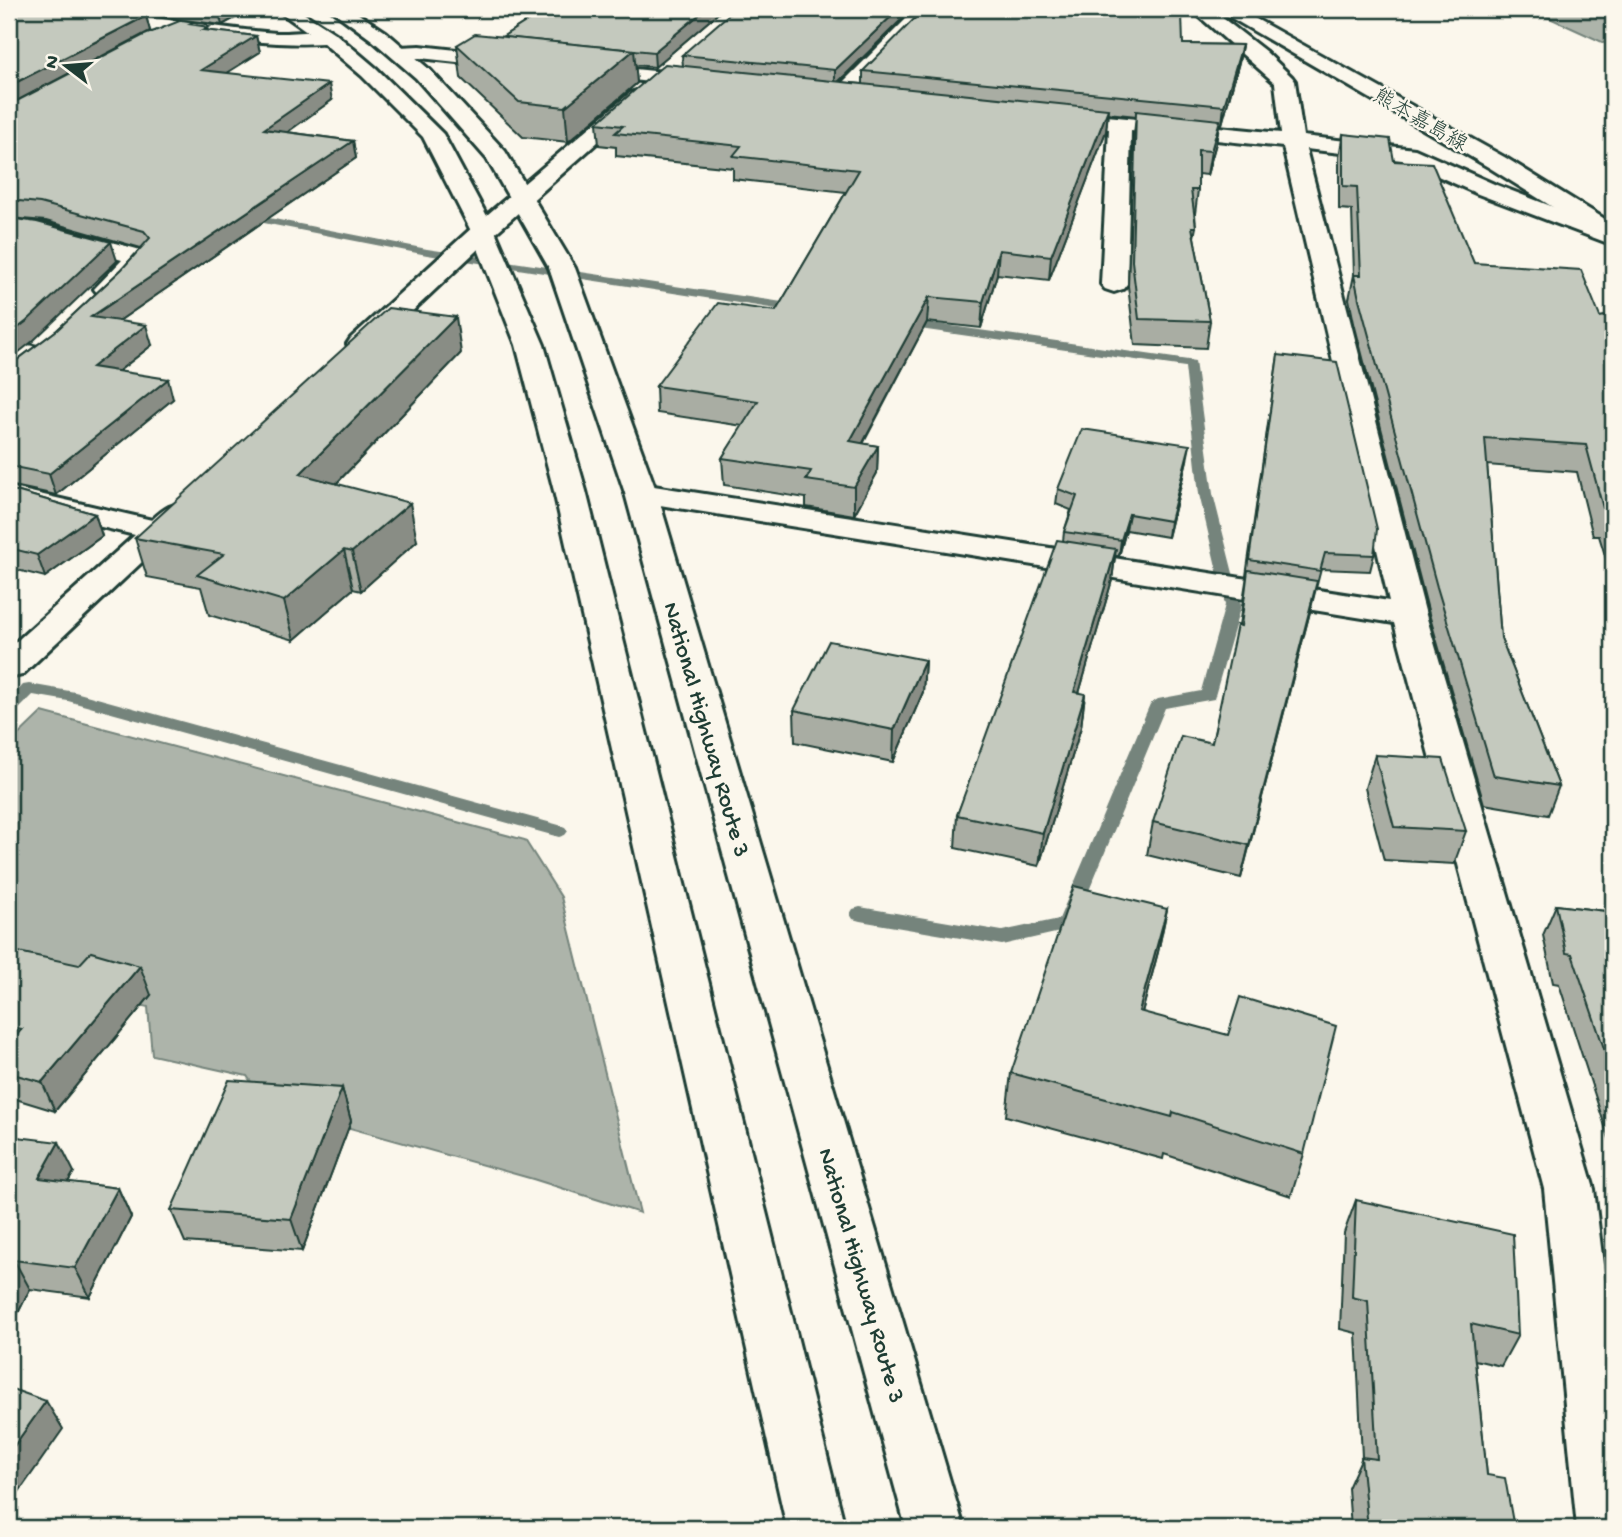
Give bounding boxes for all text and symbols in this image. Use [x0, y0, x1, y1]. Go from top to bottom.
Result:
north arrow [32, 32, 102, 102]
text: N [40, 53, 66, 71]
street label: 熊本嘉島線 [1368, 83, 1472, 159]
street label: National Highway Route 3 [654, 599, 755, 861]
street label: National Highway Route 3 [809, 1145, 910, 1407]

